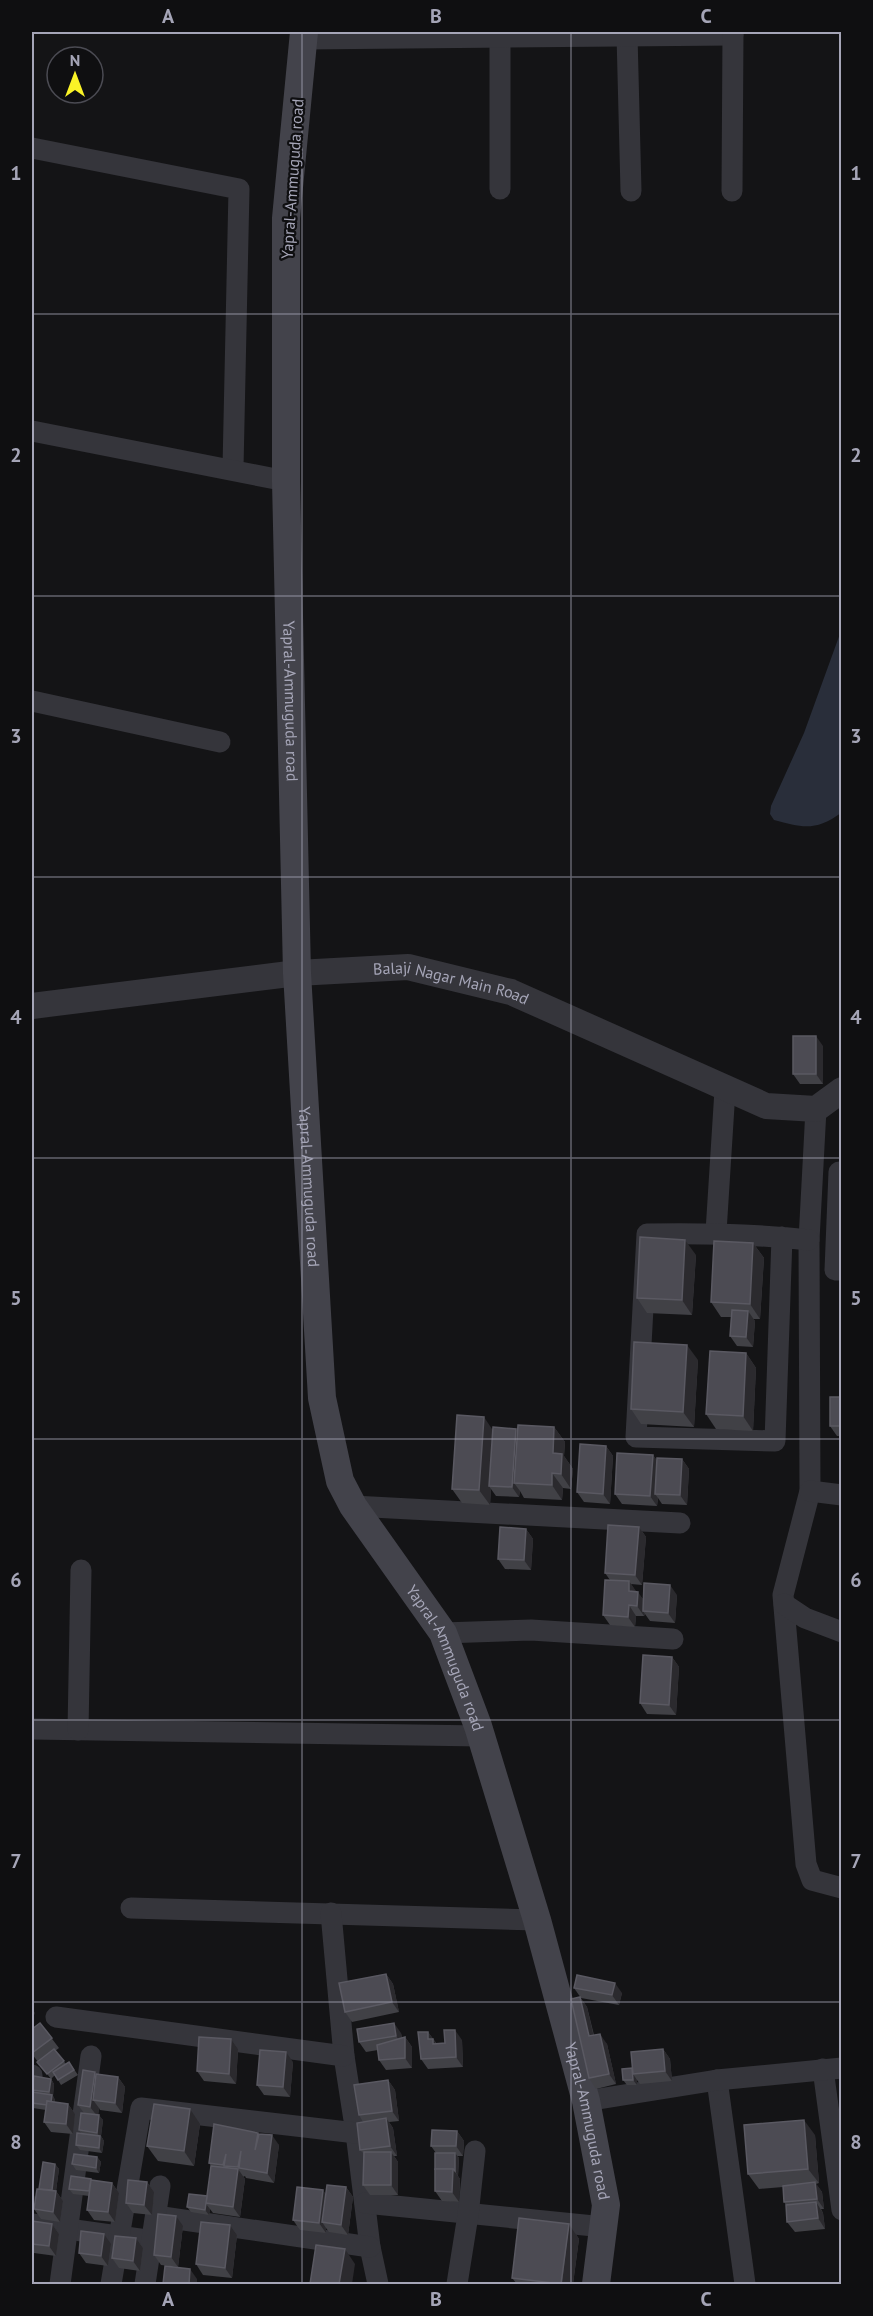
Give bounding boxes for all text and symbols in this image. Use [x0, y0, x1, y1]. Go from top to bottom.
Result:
text: A [162, 3, 175, 29]
text: B [430, 3, 442, 29]
text: C [700, 3, 712, 29]
north arrow [45, 45, 105, 105]
text: N [70, 50, 80, 70]
street label: Yapral-Ammuguda road [276, 98, 308, 260]
text: 1 [10, 160, 22, 186]
text: 1 [850, 160, 862, 186]
text: 2 [10, 442, 22, 468]
text: 2 [850, 442, 862, 468]
street label: Yapral-Ammuguda road [279, 620, 303, 782]
text: 3 [10, 723, 22, 749]
text: 3 [850, 723, 862, 749]
street label: Balaji Nagar Main Road [373, 957, 532, 1009]
text: 4 [10, 1004, 22, 1030]
text: 4 [850, 1004, 862, 1030]
street label: Yapral-Ammuguda road [295, 1106, 324, 1268]
text: 5 [10, 1285, 22, 1311]
text: 5 [850, 1285, 862, 1311]
text: 6 [10, 1567, 22, 1593]
text: 6 [850, 1567, 862, 1593]
street label: Yapral-Ammuguda road [402, 1581, 489, 1733]
text: 7 [10, 1848, 22, 1874]
text: 7 [850, 1848, 862, 1874]
street label: Yapral-Ammuguda road [561, 2040, 615, 2201]
text: 8 [10, 2129, 22, 2155]
text: 8 [850, 2129, 862, 2155]
text: A [162, 2286, 175, 2312]
text: B [430, 2286, 442, 2312]
text: C [700, 2286, 712, 2312]

